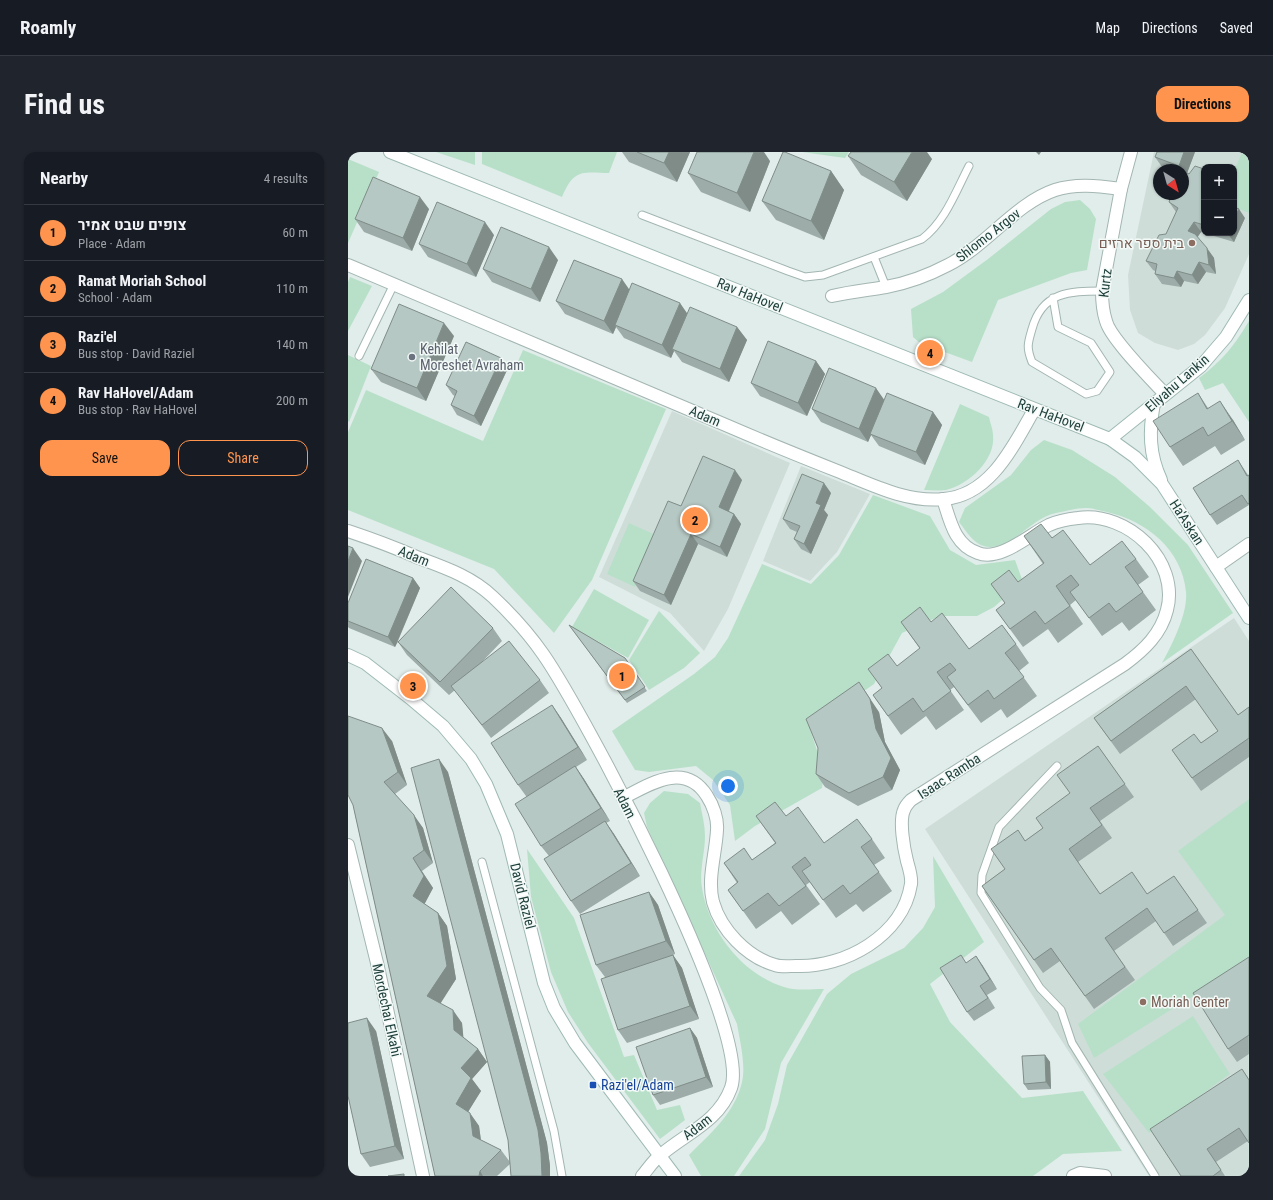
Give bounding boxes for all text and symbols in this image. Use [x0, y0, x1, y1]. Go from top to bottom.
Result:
text: Roamly [20, 16, 76, 39]
text: Map [1096, 20, 1120, 36]
text: Directions [1142, 20, 1198, 36]
text: Saved [1220, 20, 1253, 36]
button: Directions [1156, 86, 1249, 122]
text: Find us [24, 88, 105, 121]
north arrow [1153, 164, 1189, 200]
map controls [1201, 164, 1237, 236]
button: + [1201, 164, 1237, 200]
text: Nearby [40, 168, 88, 188]
text: 4 results [264, 171, 308, 186]
button: − [1201, 200, 1237, 236]
street label: Shlomo Argov [953, 205, 1023, 265]
text: צופים שבט אמיר [78, 216, 186, 234]
text: 1 [50, 225, 56, 240]
text: 60 m [282, 225, 308, 240]
place label: בית ספר ארזים [1099, 235, 1185, 251]
text: Place · Adam [78, 236, 146, 251]
marker: בית ספר ארזים [1187, 238, 1197, 248]
street label: Kurtz [1095, 268, 1115, 298]
text: Ramat Moriah School [78, 272, 206, 290]
street label: Rav HaHovel [715, 274, 785, 316]
text: 2 [50, 281, 56, 296]
text: 110 m [276, 281, 308, 296]
text: School · Adam [78, 290, 152, 305]
text: Razi'el [78, 328, 117, 346]
text: 3 [50, 337, 56, 352]
text: 140 m [276, 337, 308, 352]
pin: 4 [917, 338, 943, 368]
place label: Kehilat Moreshet Avraham [420, 341, 524, 373]
text: Bus stop · David Raziel [78, 346, 194, 361]
street label: Eliyahu Lankin [1142, 351, 1212, 415]
marker: Kehilat Moreshet Avraham [407, 352, 417, 362]
text: Rav HaHovel/Adam [78, 384, 193, 402]
text: 4 [50, 393, 56, 408]
text: 200 m [276, 393, 308, 408]
street label: Rav HaHovel [1016, 395, 1086, 435]
text: Bus stop · Rav HaHovel [78, 402, 197, 417]
street label: Adam [687, 402, 723, 430]
button: Save [40, 440, 170, 476]
button: Share [178, 440, 308, 476]
street label: Ha'Askan [1166, 496, 1208, 548]
pin: 2 [682, 505, 708, 535]
street label: Adam [396, 543, 432, 569]
pin: 1 [609, 661, 635, 691]
pin: 3 [400, 671, 426, 701]
street label: Isaac Ramba [915, 750, 983, 802]
your location [718, 776, 738, 796]
street label: Adam [611, 785, 639, 821]
street label: David Raziel [507, 861, 539, 931]
street label: Mordechai Elkahi [369, 962, 405, 1058]
place label: Moriah Center [1151, 994, 1229, 1010]
marker: Moriah Center [1138, 997, 1148, 1007]
place label: Razi'el/Adam [601, 1077, 674, 1093]
marker: Razi'el/Adam [588, 1080, 598, 1090]
street label: Adam [679, 1111, 715, 1143]

